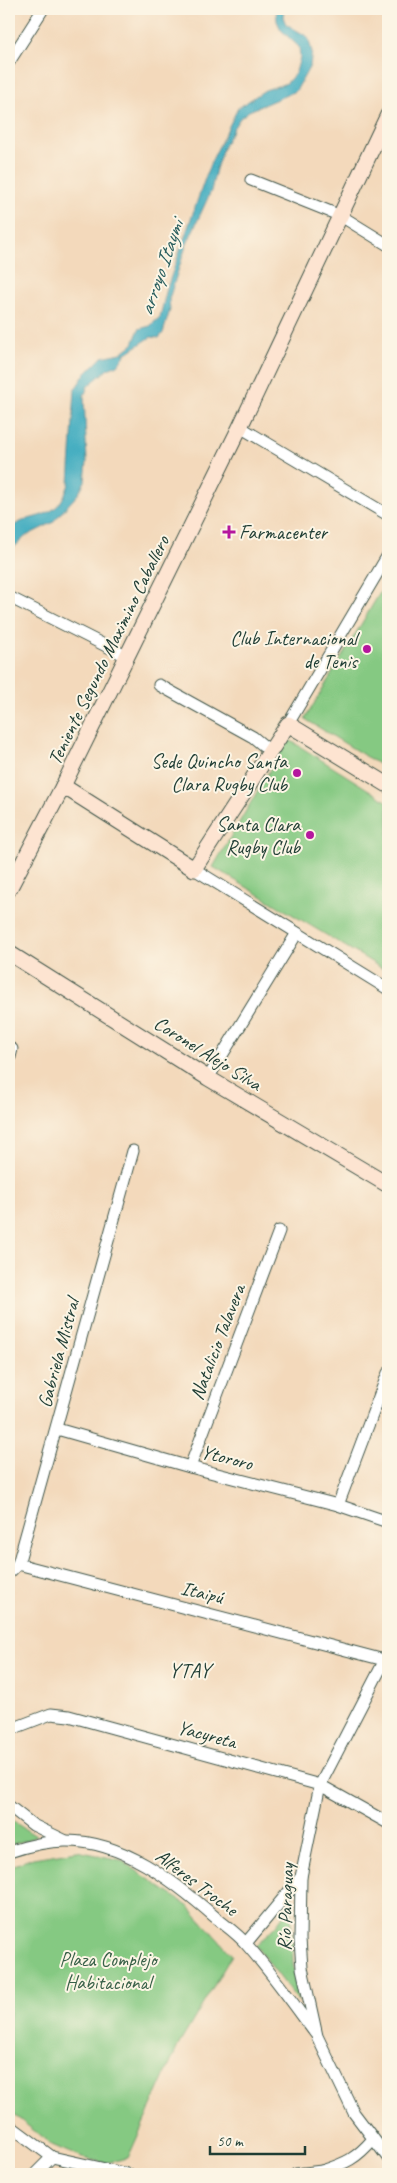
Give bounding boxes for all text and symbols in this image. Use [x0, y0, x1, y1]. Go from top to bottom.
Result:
water label: arroyo Itaymi [133, 212, 191, 319]
place label: Farmacenter [239, 520, 329, 545]
marker: Farmacenter [223, 526, 235, 538]
street label: Teniente Segundo Maximino Caballero [42, 531, 175, 769]
place label: Club Internacional de Tenis [230, 626, 361, 674]
marker: Club Internacional de Tenis [361, 643, 373, 655]
place label: Sede Quincho Santa Clara Rugby Club [151, 749, 288, 797]
marker: Sede Quincho Santa Clara Rugby Club [291, 767, 303, 779]
place label: Santa Clara Rugby Club [216, 812, 301, 860]
marker: Santa Clara Rugby Club [304, 829, 316, 841]
street label: Coronel Alejo Silva [149, 1010, 267, 1097]
street label: Natalicio Talavera [184, 1279, 252, 1403]
street label: Gabriela Mistral [32, 1292, 86, 1410]
street label: Ytororo [198, 1439, 256, 1476]
street label: Itaipú [178, 1575, 227, 1610]
district label: YTAY [169, 1657, 215, 1683]
street label: Yacyreta [175, 1715, 241, 1755]
street label: Alferes Troche [151, 1843, 244, 1922]
street label: Río Paraguay [271, 1861, 300, 1951]
park label: Plaza Complejo Habitacional [59, 1947, 159, 1995]
scale bar [210, 2123, 304, 2155]
text: 50 m [217, 2132, 244, 2151]

